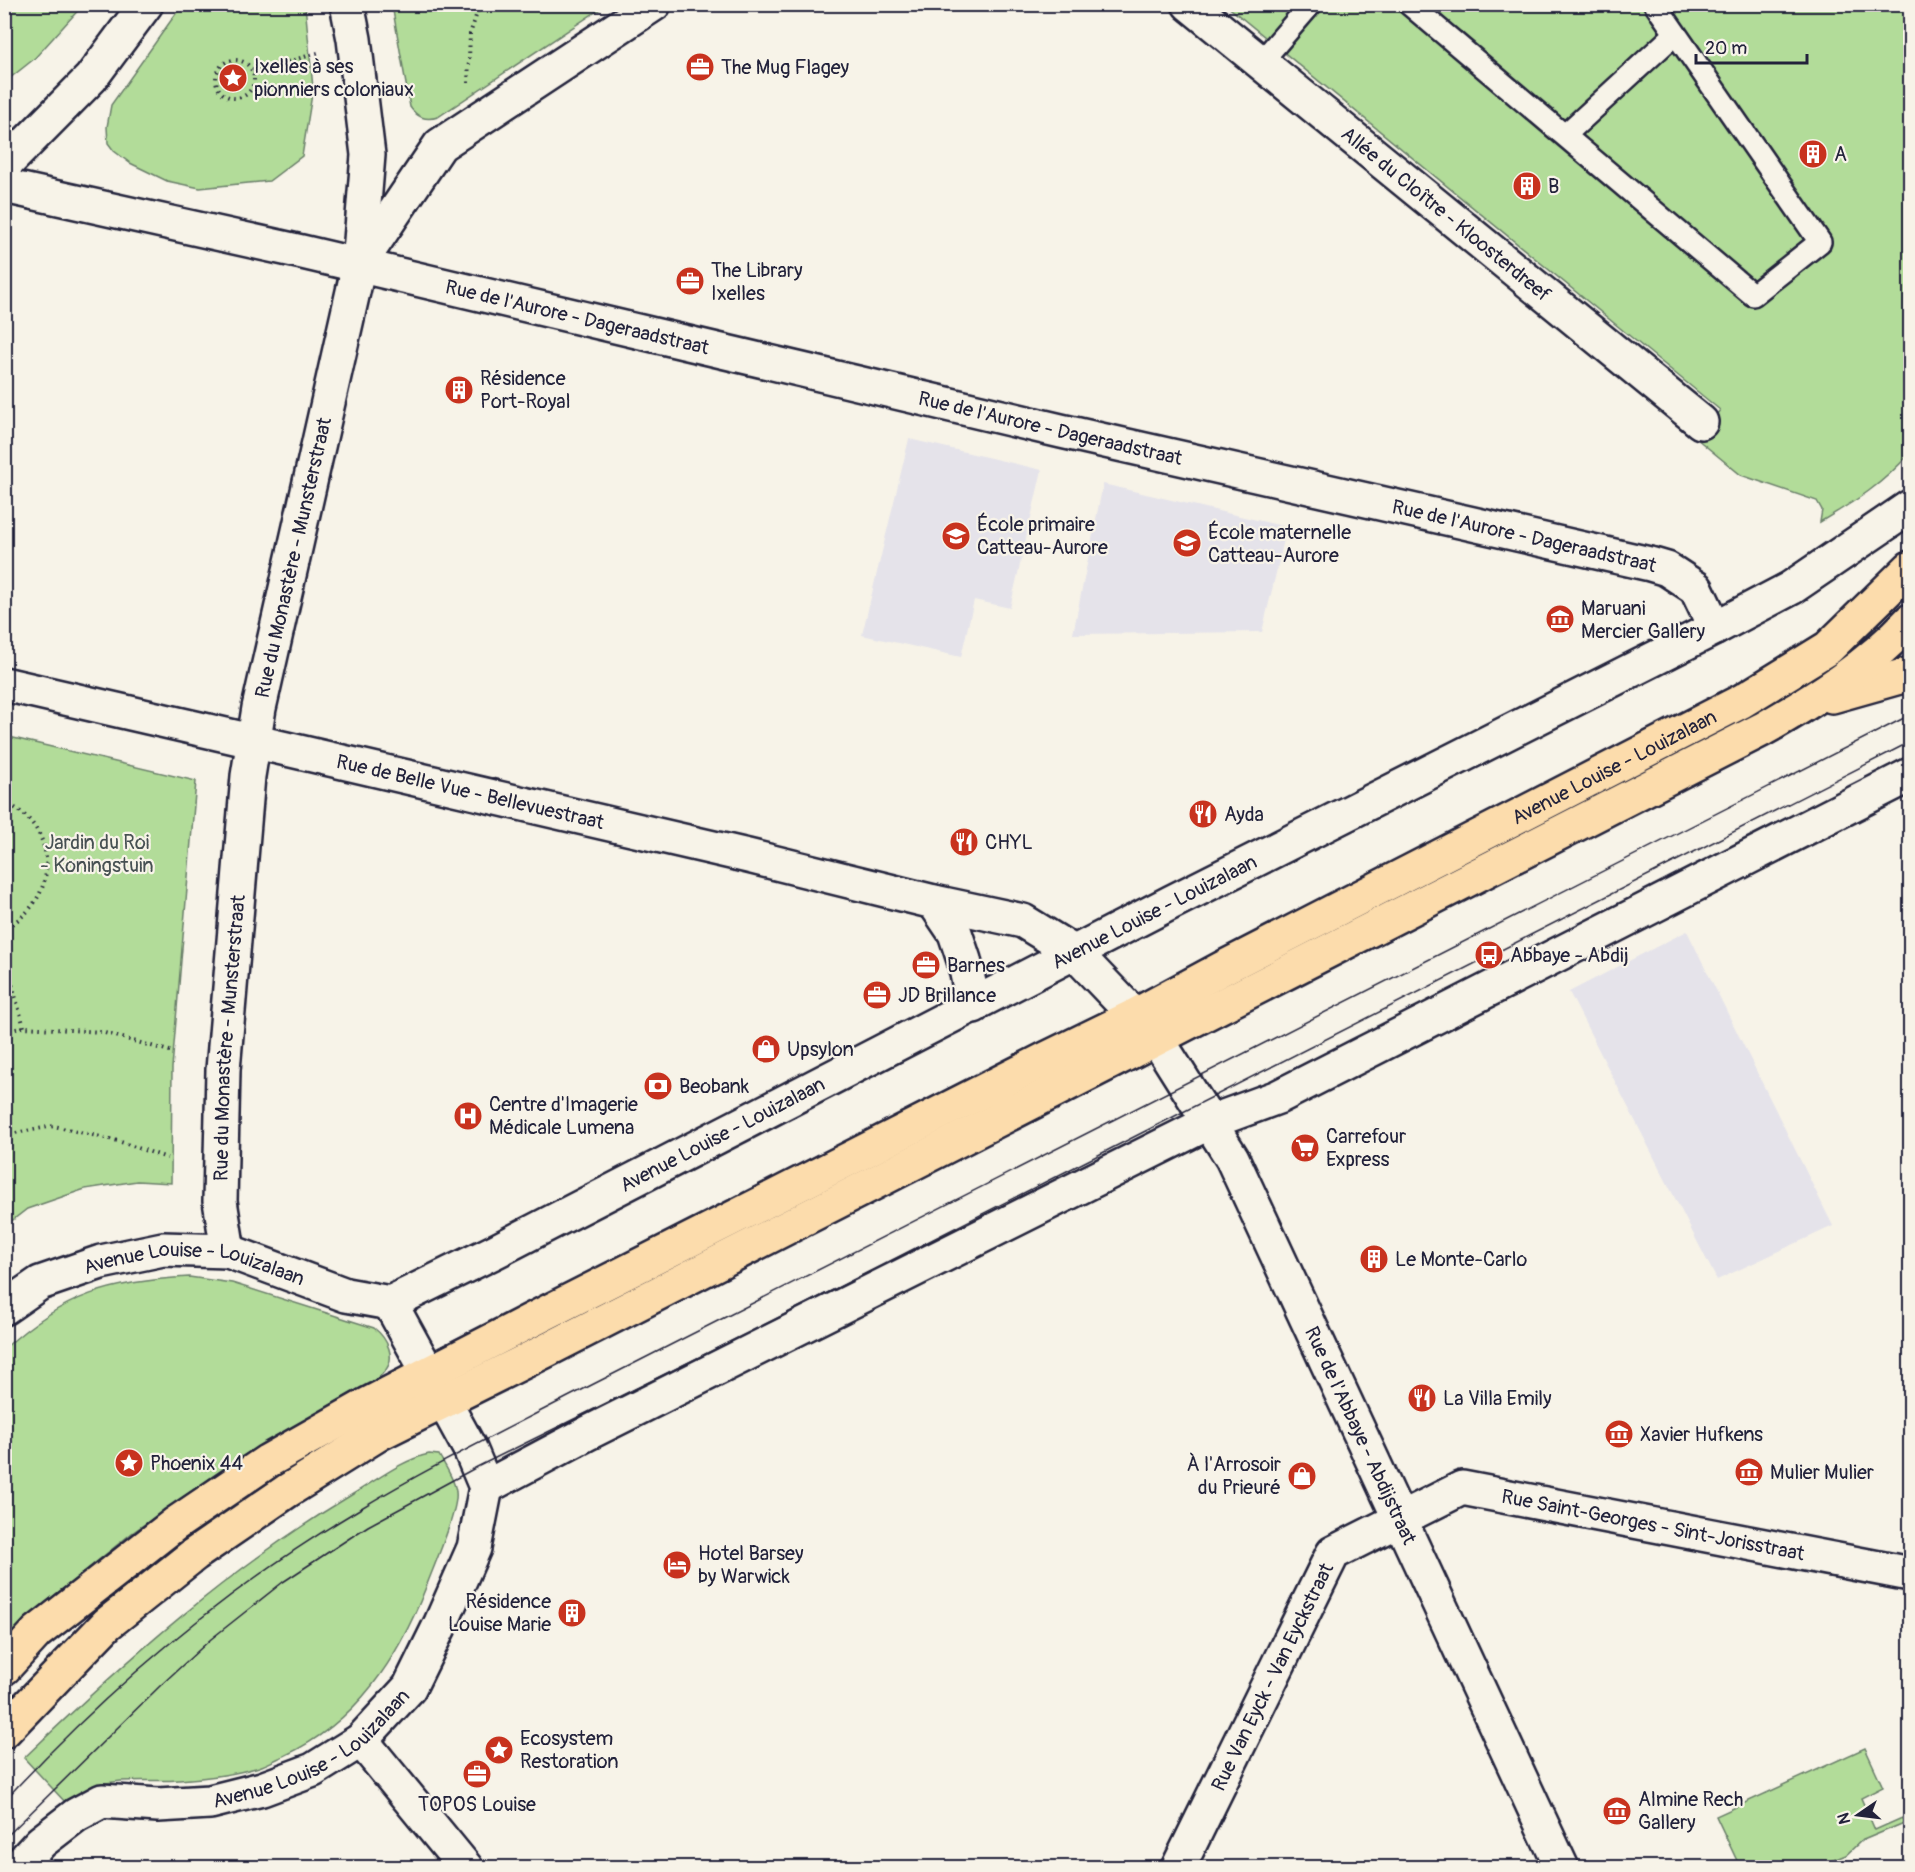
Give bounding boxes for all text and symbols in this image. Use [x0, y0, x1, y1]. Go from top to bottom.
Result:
scale bar [1696, 27, 1807, 65]
text: 20 m [1705, 37, 1747, 60]
office icon: The Mug Flagey [684, 51, 716, 83]
place label: Ixelles à ses pionniers coloniaux [254, 54, 414, 102]
place label: The Mug Flagey [721, 55, 850, 80]
place icon: Ixelles à ses pionniers coloniaux [217, 62, 249, 94]
street label: Allée du Cloître - Kloosterdreef [1336, 121, 1556, 307]
building icon: A [1797, 138, 1829, 170]
place label: A [1834, 142, 1847, 167]
building icon: B [1511, 170, 1543, 202]
place label: B [1548, 174, 1559, 199]
place label: The Library Ixelles [711, 258, 803, 306]
office icon: The Library Ixelles [674, 265, 706, 297]
street label: Rue de l'Aurore - Dageraadstraat [443, 274, 712, 361]
place label: Résidence Port-Royal [480, 366, 570, 414]
building icon: Résidence Port-Royal [443, 374, 475, 406]
street label: Rue de l'Aurore - Dageraadstraat [916, 386, 1185, 471]
street label: Rue du Monastère - Munsterstraat [250, 414, 337, 700]
street label: Rue de l'Aurore - Dageraadstraat [1390, 494, 1660, 578]
place label: École primaire Catteau-Aurore [977, 512, 1108, 560]
school or university icon: École primaire Catteau-Aurore [940, 520, 972, 552]
place label: École maternelle Catteau-Aurore [1208, 520, 1351, 568]
school or university icon: École maternelle Catteau-Aurore [1171, 527, 1203, 559]
place label: Maruani Mercier Gallery [1581, 596, 1706, 644]
museum icon: Maruani Mercier Gallery [1544, 603, 1576, 635]
street label: Avenue Louise - Louizalaan [1508, 704, 1721, 830]
street label: Rue de Belle Vue - Bellevuestraat [334, 749, 607, 835]
restaurant icon: Ayda [1187, 798, 1219, 830]
place label: Ayda [1224, 802, 1264, 827]
restaurant icon: CHYL [948, 826, 980, 858]
park label: Jardin du Roi - Koningstuin [40, 830, 154, 878]
place label: CHYL [985, 830, 1033, 855]
street label: Avenue Louise - Louizalaan [1048, 849, 1261, 975]
street label: Rue du Monastère - Munsterstraat [208, 893, 251, 1181]
bus stop icon: Abbaye - Abdij [1473, 939, 1505, 971]
place label: Abbaye - Abdij [1510, 943, 1629, 968]
office icon: Barnes [910, 949, 942, 981]
place label: Barnes [947, 953, 1005, 978]
office icon: JD Brillance [861, 979, 893, 1011]
place label: JD Brillance [898, 983, 996, 1008]
shop icon: Upsylon [750, 1033, 782, 1065]
place label: Upsylon [787, 1037, 854, 1062]
bank icon: Beobank [642, 1070, 674, 1102]
street label: Avenue Louise - Louizalaan [616, 1071, 829, 1198]
place label: Beobank [679, 1074, 750, 1099]
place label: Centre d'Imagerie Médicale Lumena [489, 1092, 638, 1140]
hospital icon: Centre d'Imagerie Médicale Lumena [452, 1100, 484, 1132]
place label: Carrefour Express [1326, 1124, 1406, 1172]
supermarket icon: Carrefour Express [1289, 1132, 1321, 1164]
street label: Avenue Louise - Louizalaan [80, 1237, 308, 1291]
building icon: Le Monte-Carlo [1358, 1243, 1390, 1275]
place label: Le Monte-Carlo [1395, 1247, 1528, 1272]
street label: Rue de l'Abbaye - Abdijstraat [1299, 1322, 1422, 1549]
restaurant icon: La Villa Emily [1406, 1382, 1438, 1414]
place label: La Villa Emily [1443, 1386, 1552, 1411]
museum icon: Xavier Hufkens [1603, 1418, 1635, 1450]
place label: Xavier Hufkens [1640, 1422, 1763, 1447]
place icon: Phoenix 44 [113, 1447, 145, 1479]
place label: Phoenix 44 [150, 1451, 243, 1476]
place label: À l'Arrosoir du Prieuré [1187, 1452, 1281, 1500]
museum icon: Mulier Mulier [1733, 1456, 1765, 1488]
shop icon: À l'Arrosoir du Prieuré [1286, 1460, 1318, 1492]
place label: Mulier Mulier [1770, 1460, 1874, 1485]
street label: Rue Saint-Georges - Sint-Jorisstraat [1499, 1484, 1807, 1567]
place label: Hotel Barsey by Warwick [698, 1541, 804, 1589]
hotel icon: Hotel Barsey by Warwick [661, 1549, 693, 1581]
street label: Rue Van Eyck - Van Eyckstraat [1206, 1558, 1340, 1795]
place label: Résidence Louise Marie [448, 1589, 551, 1637]
building icon: Résidence Louise Marie [556, 1597, 588, 1629]
street label: Avenue Louise - Louizalaan [210, 1684, 415, 1814]
place label: Ecosystem Restoration [520, 1726, 619, 1774]
place icon: Ecosystem Restoration [483, 1734, 515, 1766]
office icon: TOPOS Louise [461, 1758, 493, 1790]
north arrow [1828, 1785, 1888, 1845]
place label: Almine Rech Gallery [1638, 1787, 1743, 1835]
place label: TOPOS Louise [418, 1792, 536, 1817]
museum icon: Almine Rech Gallery [1601, 1795, 1633, 1827]
text: N [1833, 1811, 1855, 1826]

